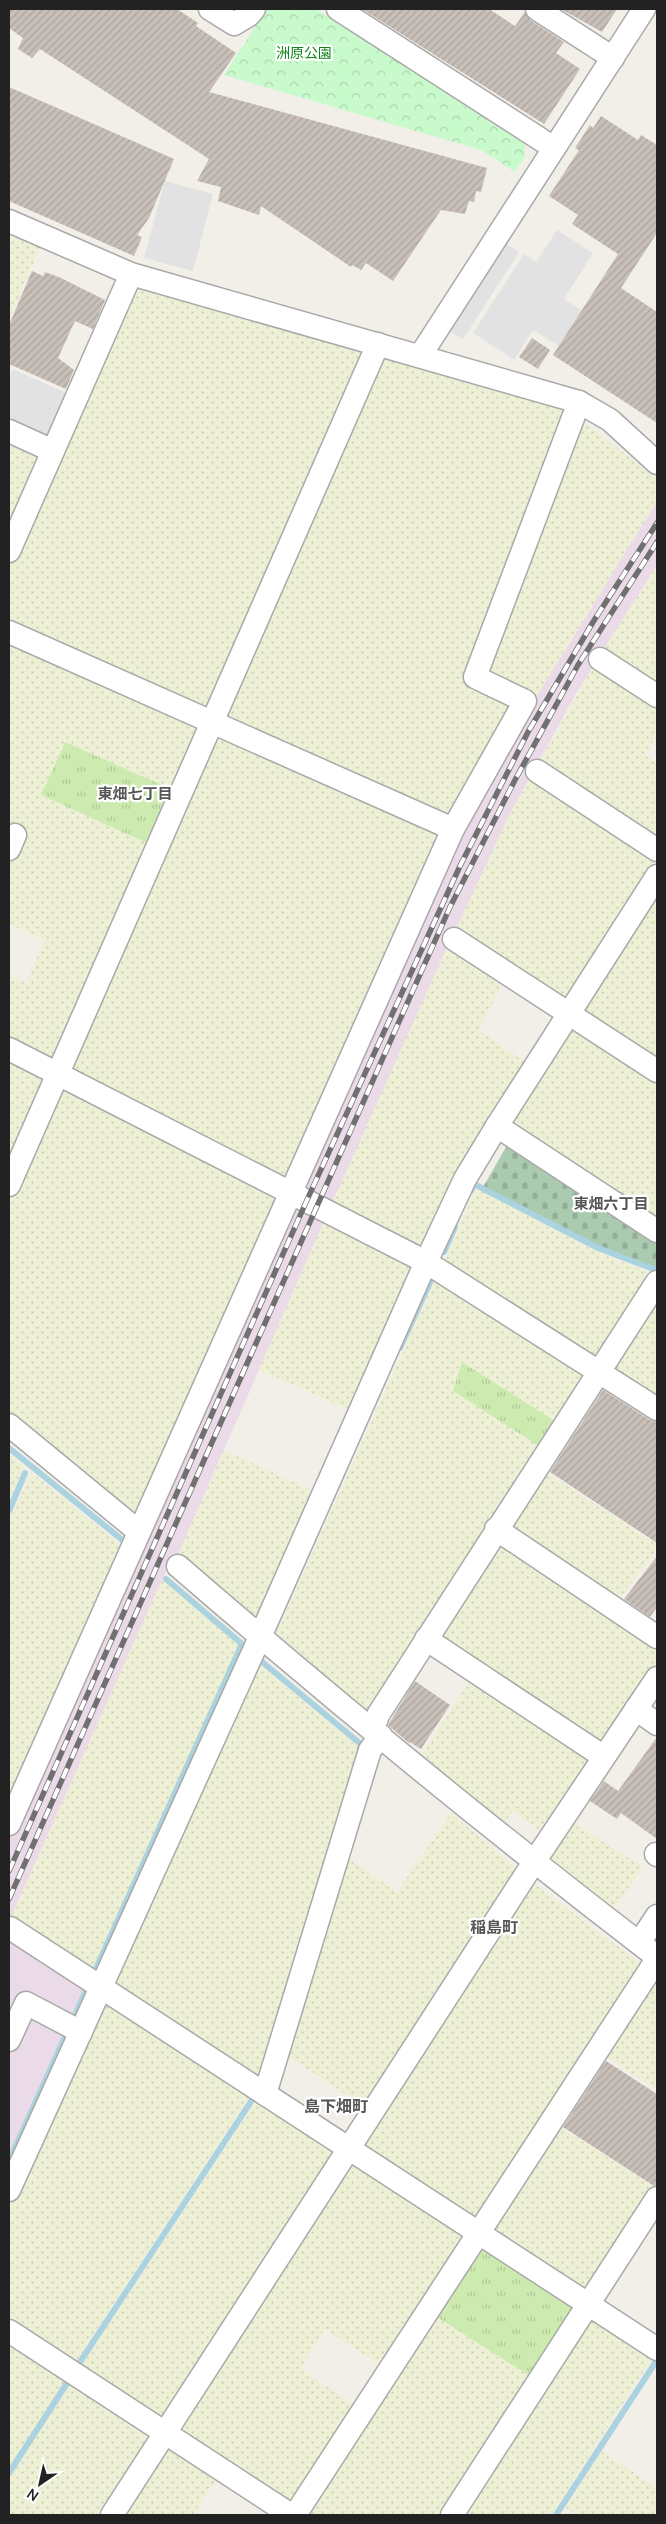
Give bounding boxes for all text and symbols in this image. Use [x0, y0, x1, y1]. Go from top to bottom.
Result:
park label: 洲原公園 [276, 43, 332, 62]
district label: 東畑七丁目 [97, 783, 173, 804]
district label: 東畑六丁目 [573, 1193, 649, 1214]
district label: 稲島町 [470, 1916, 518, 1938]
district label: 島下畑町 [304, 2095, 368, 2117]
north arrow [15, 2459, 65, 2509]
text: N [23, 2485, 42, 2506]

